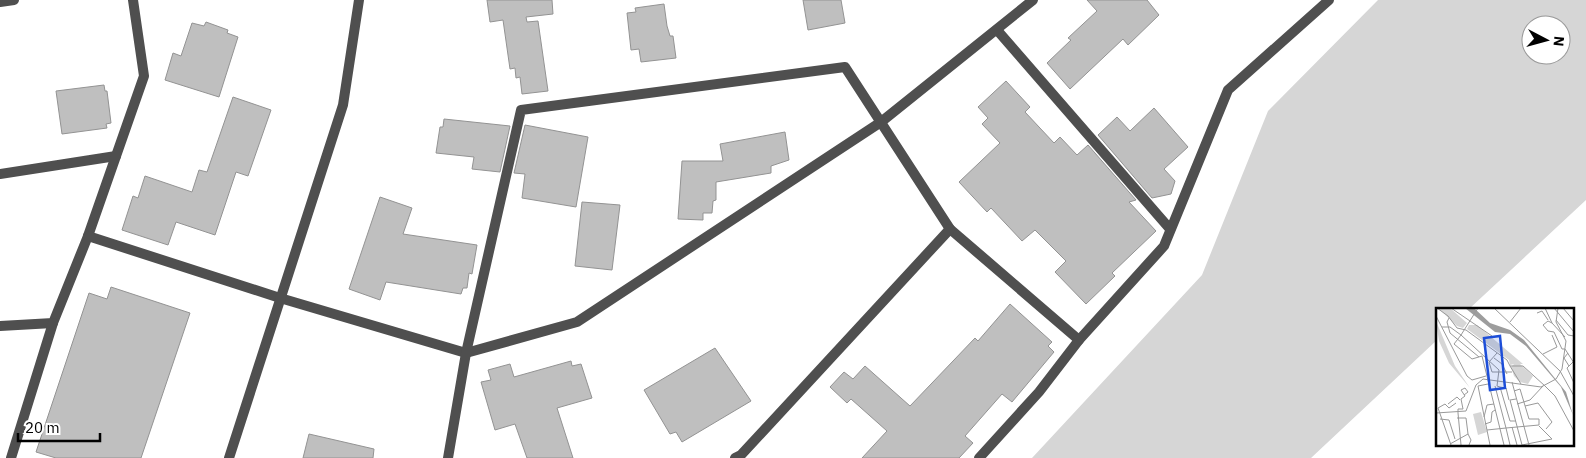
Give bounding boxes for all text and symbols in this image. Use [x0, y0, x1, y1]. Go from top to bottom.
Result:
north arrow [1521, 15, 1571, 65]
text: N [1549, 35, 1568, 47]
inset map [1436, 308, 1574, 446]
scale bar [18, 410, 100, 442]
text: 20 m [25, 418, 60, 437]

